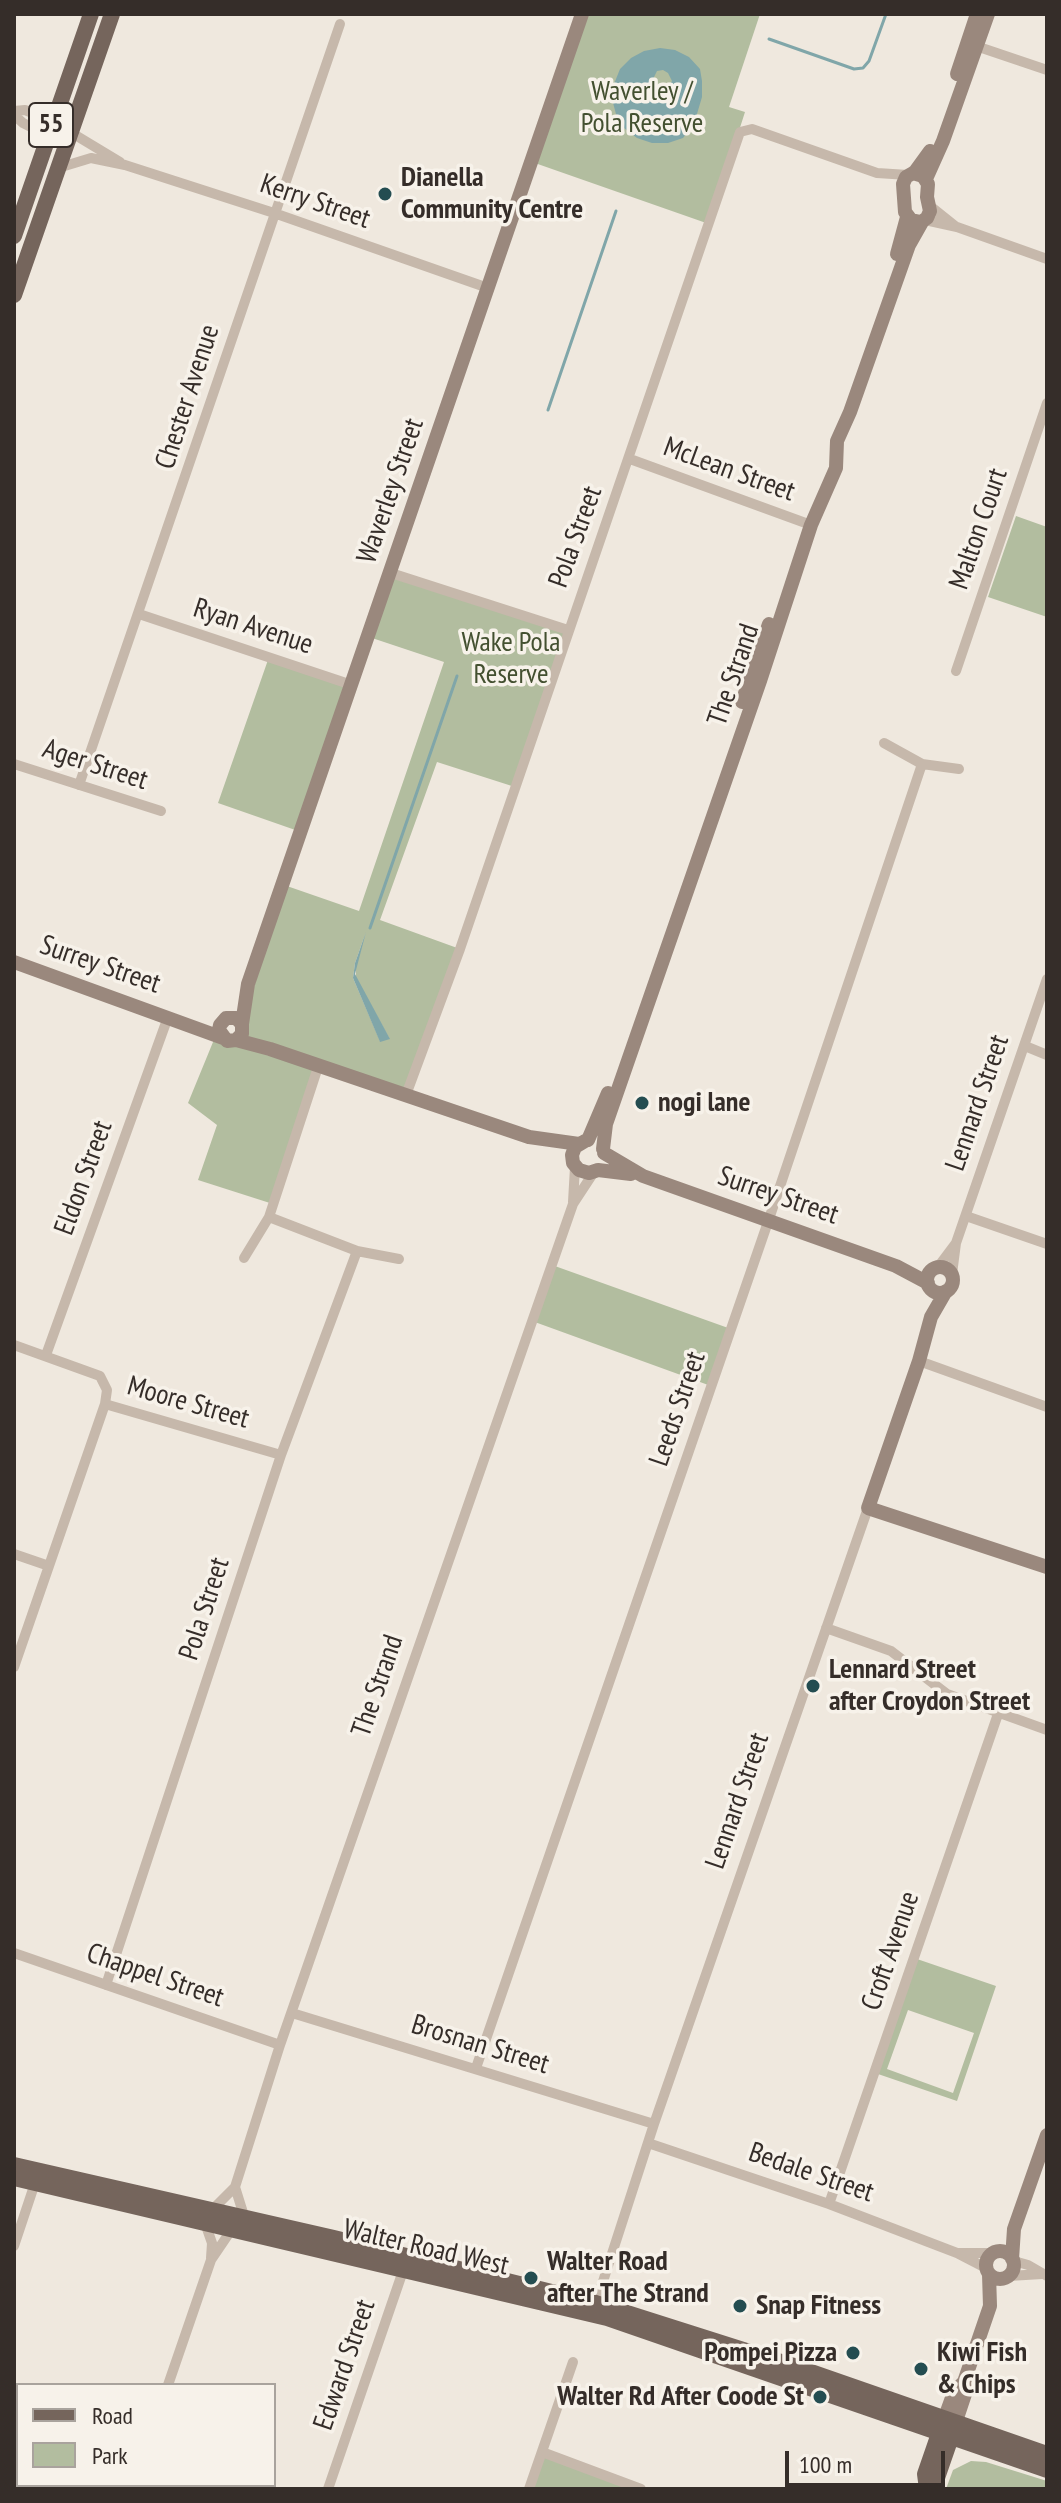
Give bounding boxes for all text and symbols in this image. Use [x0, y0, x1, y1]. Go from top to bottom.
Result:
park label: Waverley / Pola Reserve [581, 75, 703, 141]
road number: 55 [29, 103, 73, 147]
place label: Dianella Community Centre [401, 161, 583, 227]
street label: Kerry Street [256, 168, 374, 236]
marker: Dianella Community Centre [376, 185, 394, 203]
street label: Chester Avenue [149, 321, 227, 473]
street label: Waverley Street [351, 414, 431, 568]
street label: McLean Street [659, 431, 799, 509]
street label: Malton Court [943, 464, 1015, 594]
street label: Pola Street [542, 482, 610, 592]
street label: Ryan Avenue [189, 592, 317, 662]
street label: The Strand [701, 620, 767, 730]
park label: Wake Pola Reserve [462, 626, 560, 692]
street label: Ager Street [38, 732, 152, 798]
street label: Surrey Street [35, 929, 165, 1001]
street label: Lennard Street [939, 1031, 1017, 1175]
place label: nogi lane [658, 1086, 750, 1120]
marker: nogi lane [633, 1094, 651, 1112]
street label: Eldon Street [48, 1116, 120, 1240]
street label: Surrey Street [713, 1160, 843, 1232]
street label: Leeds Street [643, 1347, 713, 1471]
street label: Moore Street [123, 1370, 253, 1436]
street label: Pola Street [173, 1554, 237, 1664]
street label: The Strand [345, 1631, 411, 1741]
place label: Lennard Street after Croydon Street [829, 1653, 1030, 1719]
marker: Lennard Street after Croydon Street [804, 1677, 822, 1695]
street label: Lennard Street [699, 1729, 777, 1873]
street label: Croft Avenue [855, 1887, 927, 2015]
street label: Chappel Street [82, 1937, 228, 2015]
street label: Brosnan Street [407, 2008, 553, 2082]
street label: Bedale Street [744, 2136, 878, 2210]
street label: Walter Road West [340, 2213, 512, 2283]
place label: Walter Road after The Strand [547, 2245, 709, 2311]
marker: Walter Road after The Strand [522, 2269, 540, 2287]
place label: Snap Fitness [756, 2289, 881, 2323]
street label: Edward Street [307, 2295, 383, 2435]
marker: Snap Fitness [731, 2297, 749, 2315]
place label: Pompei Pizza [704, 2336, 837, 2370]
place label: Kiwi Fish & Chips [937, 2336, 1027, 2402]
marker: Pompei Pizza [844, 2344, 862, 2362]
marker: Kiwi Fish & Chips [912, 2360, 930, 2378]
place label: Walter Rd After Coode St [557, 2380, 804, 2414]
legend [16, 2383, 276, 2487]
marker: Walter Rd After Coode St [811, 2388, 829, 2406]
text: Road [92, 2400, 133, 2431]
scale bar [789, 2435, 949, 2485]
text: Park [92, 2440, 128, 2471]
text: 100 m [799, 2449, 852, 2480]

